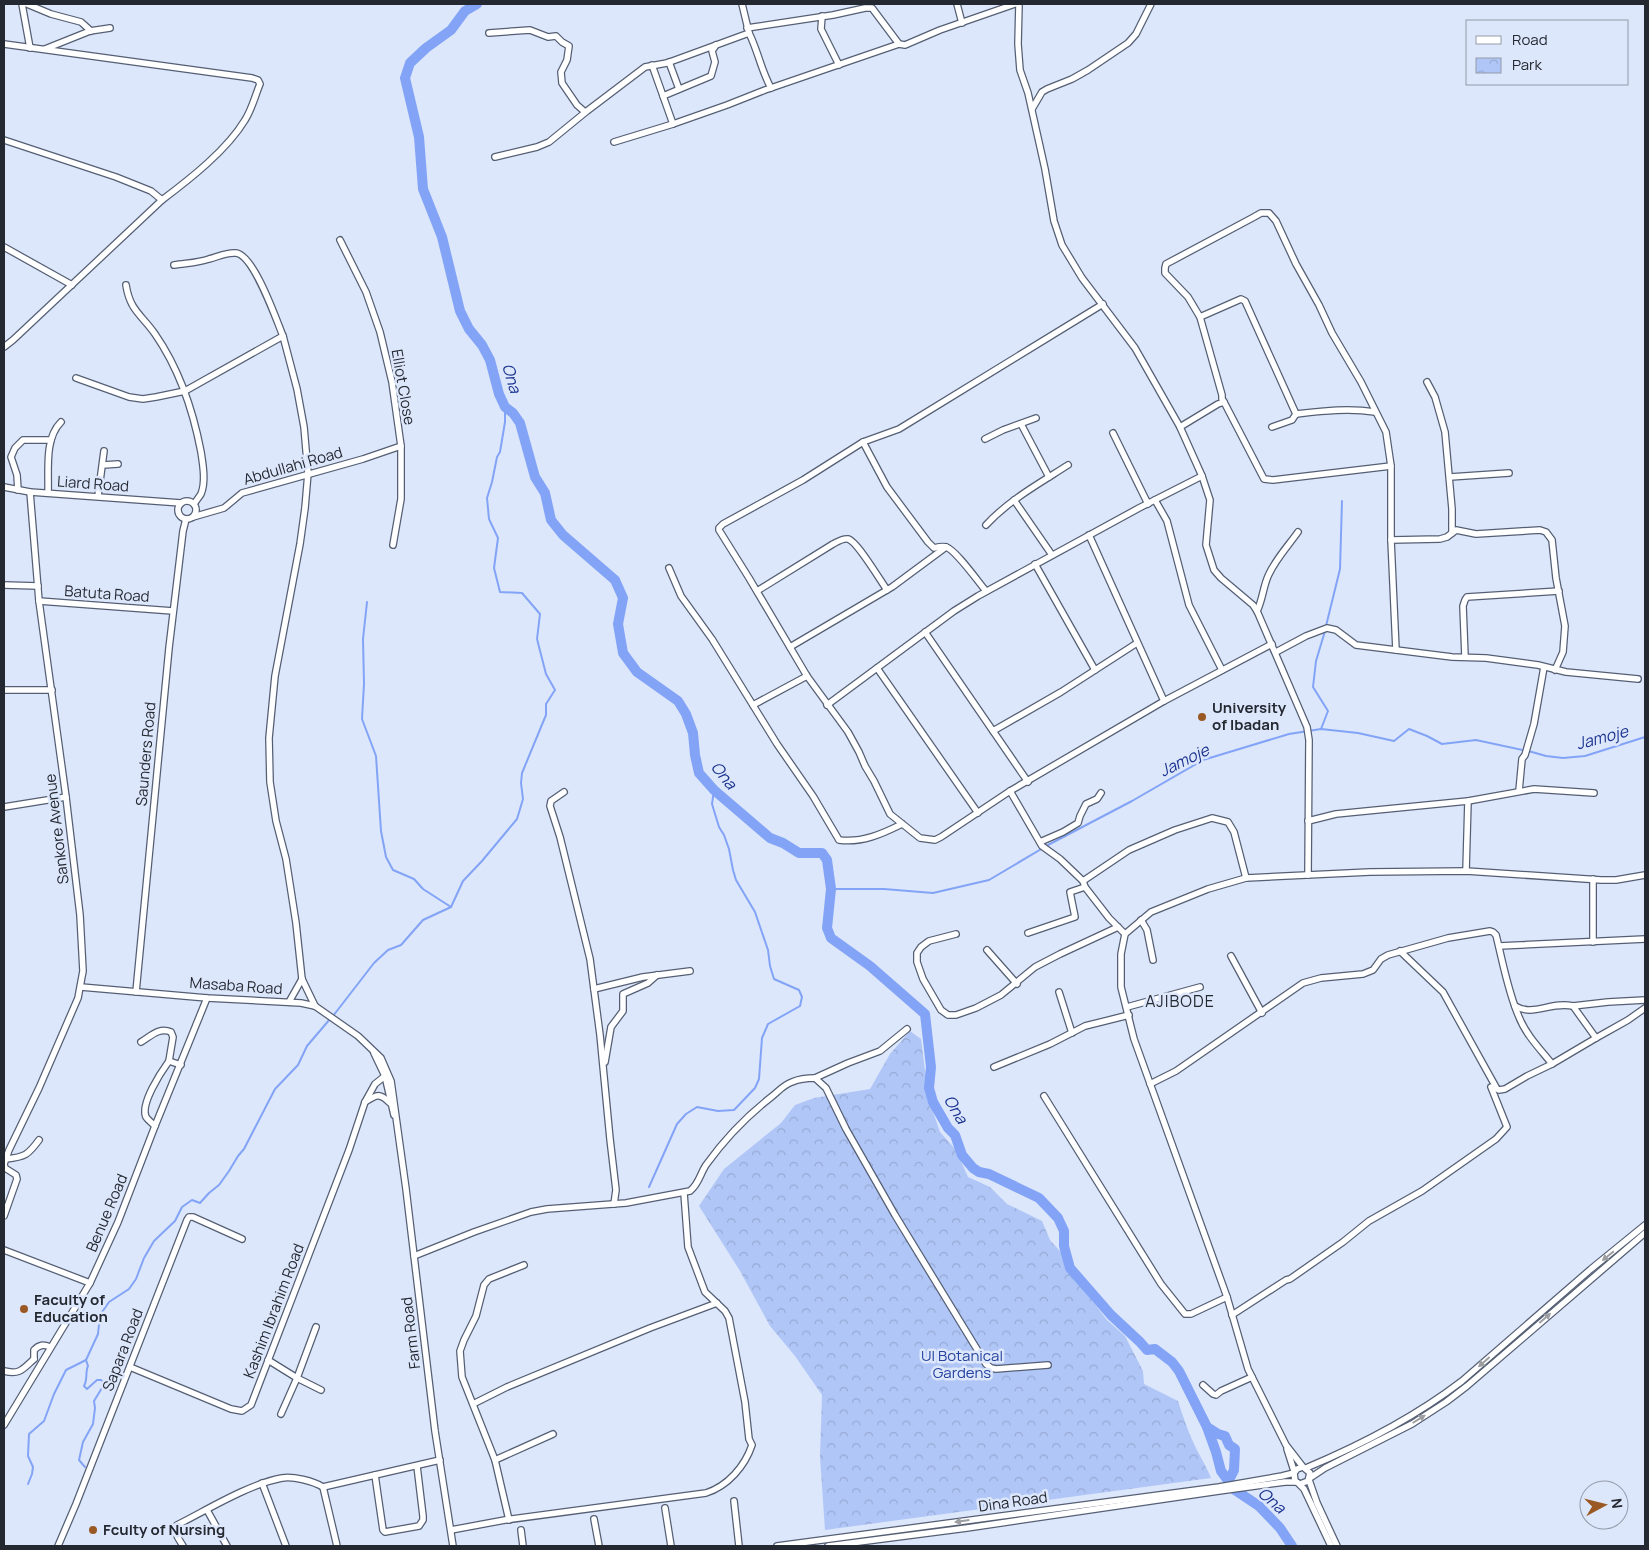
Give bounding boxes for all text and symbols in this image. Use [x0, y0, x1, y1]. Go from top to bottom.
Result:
legend [1466, 20, 1629, 85]
text: Road [1512, 29, 1548, 50]
text: Park [1512, 54, 1542, 75]
street label: Elliot Close [386, 347, 421, 427]
water label: Ona [497, 360, 527, 397]
street label: Abdullahi Road [241, 441, 345, 490]
street label: Liard Road [56, 471, 130, 496]
street label: Batuta Road [64, 580, 150, 607]
place label: University of Ibadan [1212, 697, 1287, 735]
street label: Saunders Road [130, 701, 161, 807]
marker: University of Ibadan [1196, 711, 1208, 723]
water label: Jamoje [1574, 719, 1632, 754]
water label: Jamoje [1156, 738, 1214, 781]
water label: Ona [706, 756, 743, 794]
street label: Sankore Avenue [39, 772, 74, 885]
street label: Masaba Road [189, 972, 283, 999]
district label: AJIBODE [1145, 990, 1215, 1012]
water label: Ona [939, 1090, 974, 1128]
street label: Benue Road [81, 1171, 132, 1255]
street label: Kashim Ibrahim Road [238, 1240, 309, 1381]
one-way arrow [1601, 1250, 1614, 1261]
place label: Faculty of Education [34, 1289, 108, 1327]
street label: Farm Road [396, 1296, 425, 1370]
marker: Faculty of Education [18, 1303, 30, 1315]
street label: Sapara Road [97, 1306, 148, 1394]
one-way arrow [1539, 1312, 1551, 1324]
park label: UI Botanical Gardens [921, 1345, 1003, 1383]
one-way arrow [1478, 1356, 1491, 1367]
one-way arrow [1412, 1415, 1425, 1424]
north arrow [1579, 1480, 1629, 1530]
water label: Ona [1253, 1482, 1291, 1519]
street label: Dina Road [977, 1486, 1049, 1517]
text: N [1607, 1497, 1627, 1510]
one-way arrow [954, 1517, 970, 1525]
place label: Fculty of Nursing [103, 1519, 225, 1540]
marker: Fculty of Nursing [87, 1524, 99, 1536]

